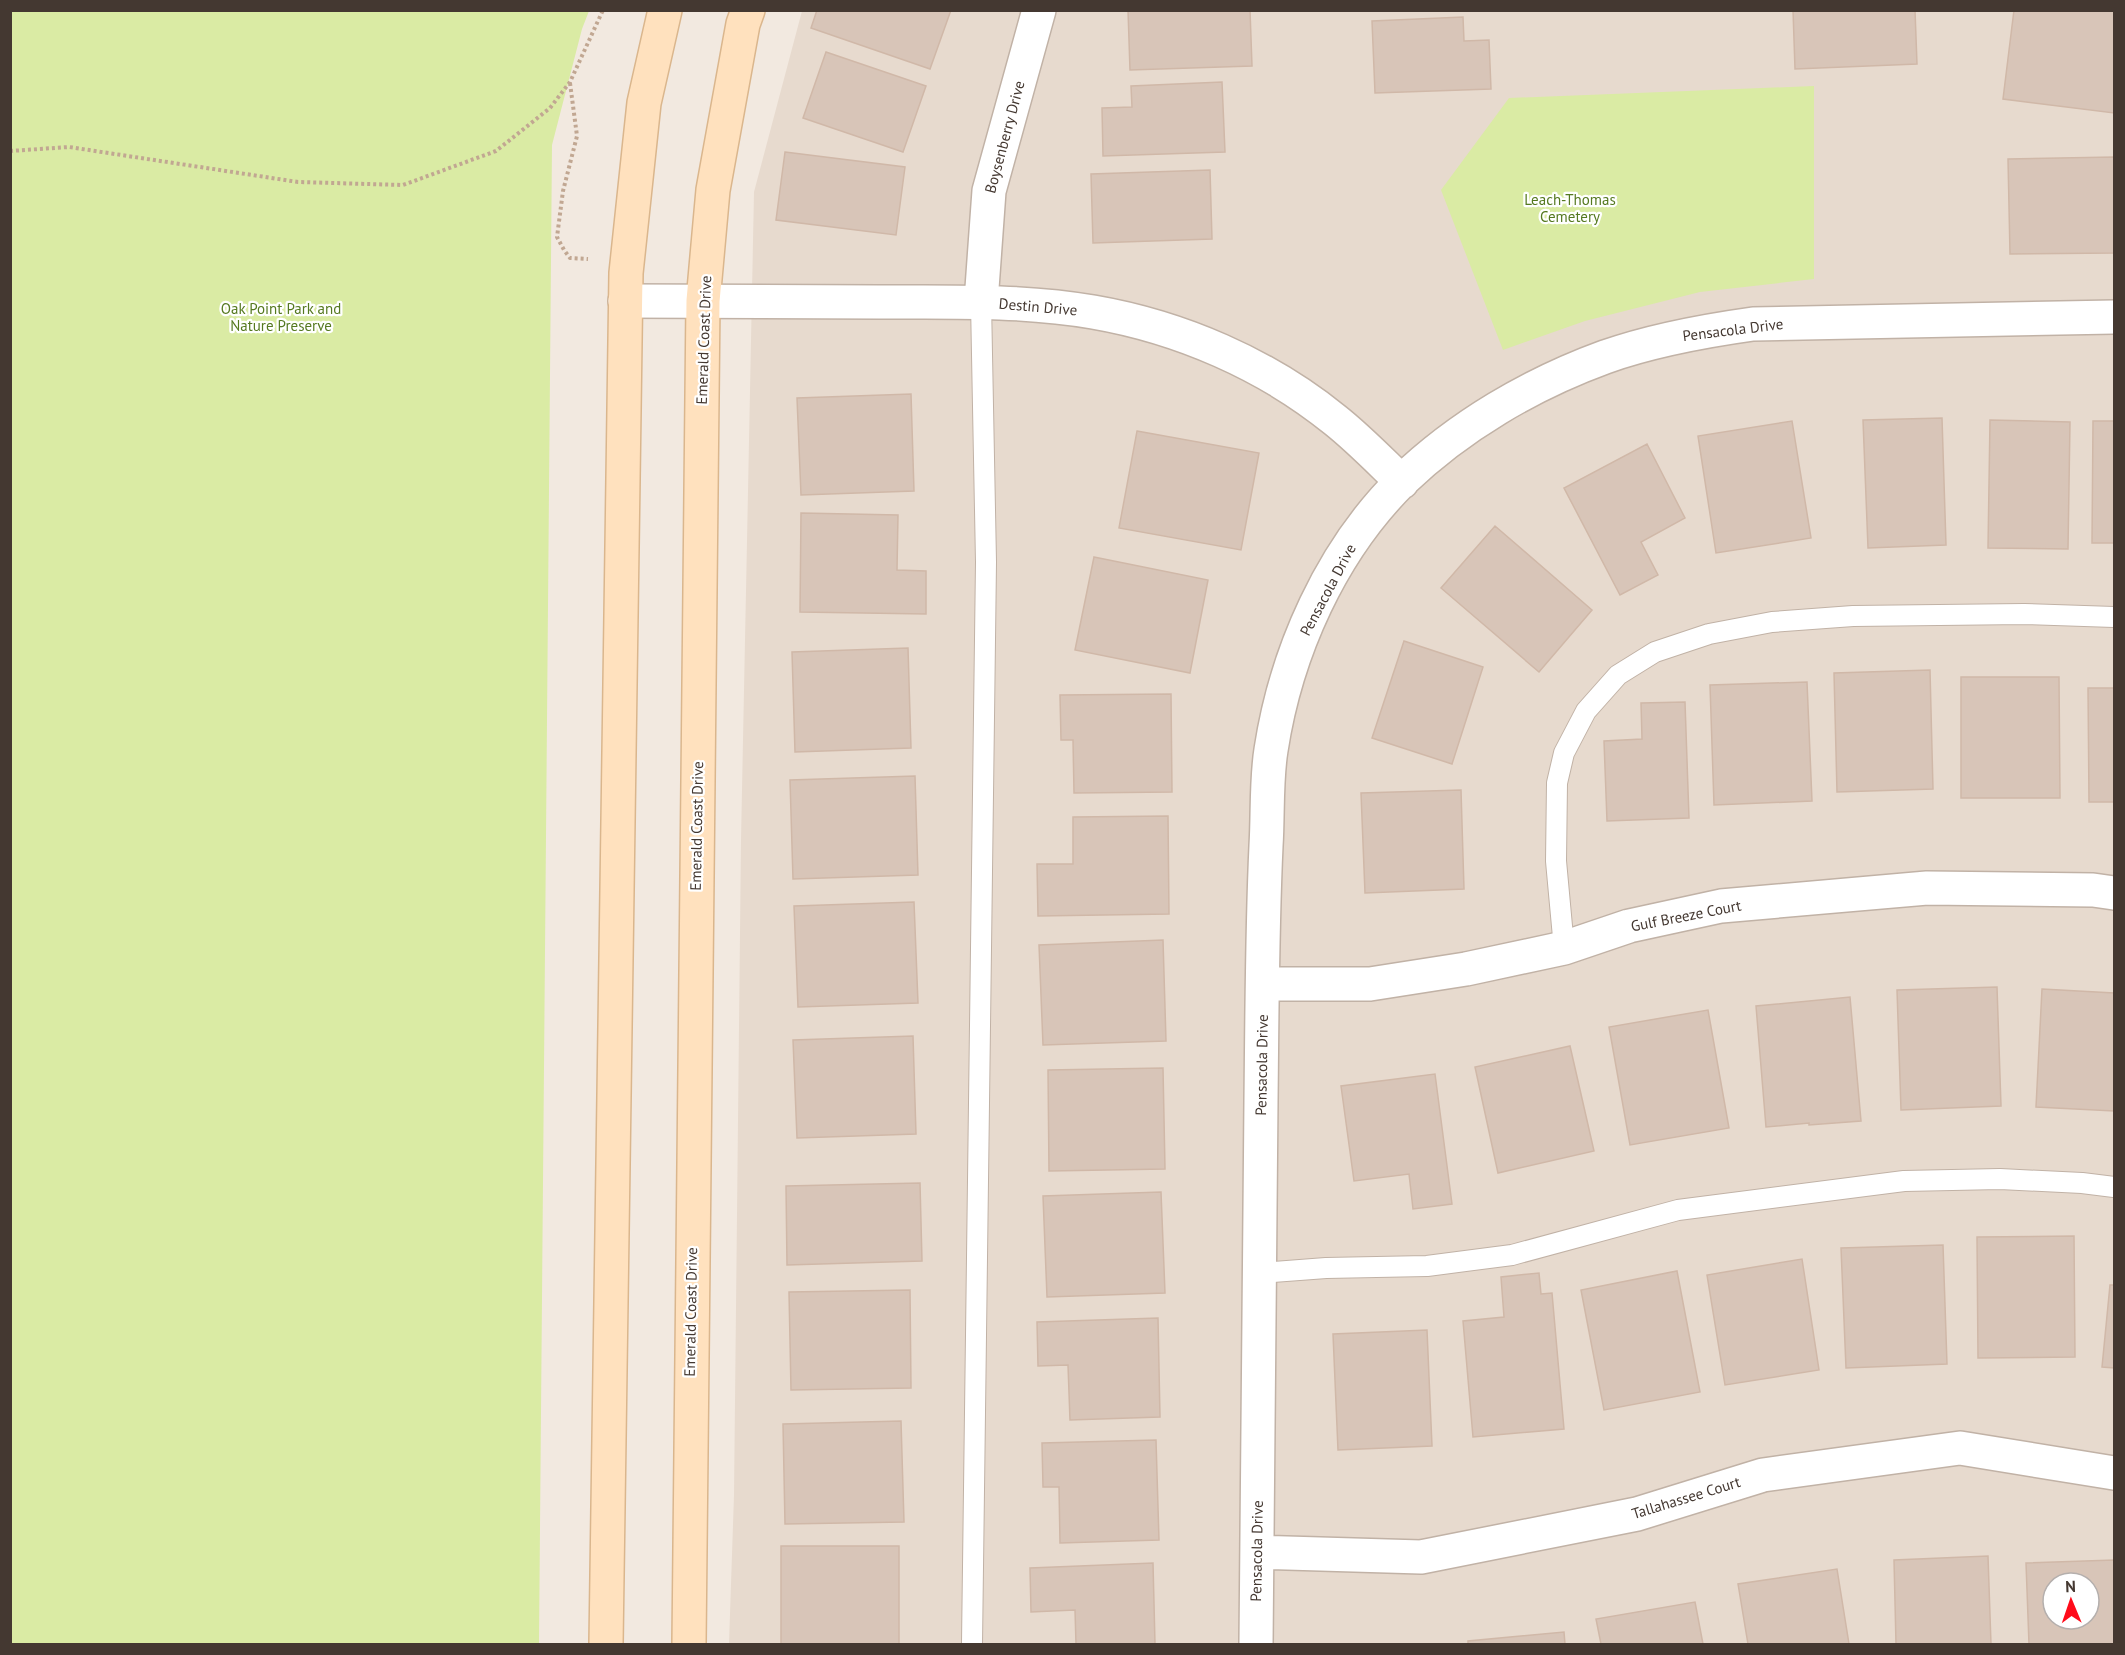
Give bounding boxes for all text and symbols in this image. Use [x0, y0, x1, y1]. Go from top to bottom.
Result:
street label: Boysenberry Drive [980, 79, 1029, 195]
park label: Leach-Thomas Cemetery [1524, 190, 1616, 226]
street label: Emerald Coast Drive [692, 275, 715, 405]
street label: Destin Drive [998, 294, 1078, 319]
park label: Oak Point Park and Nature Preserve [221, 299, 341, 335]
street label: Pensacola Drive [1681, 314, 1784, 345]
street label: Pensacola Drive [1295, 541, 1360, 639]
street label: Emerald Coast Drive [686, 761, 707, 891]
street label: Gulf Breeze Court [1629, 895, 1743, 936]
street label: Pensacola Drive [1251, 1014, 1272, 1116]
street label: Emerald Coast Drive [680, 1247, 701, 1377]
street label: Tallahassee Court [1629, 1472, 1742, 1523]
street label: Pensacola Drive [1246, 1500, 1267, 1602]
north arrow [2041, 1571, 2101, 1631]
text: N [2065, 1576, 2076, 1596]

